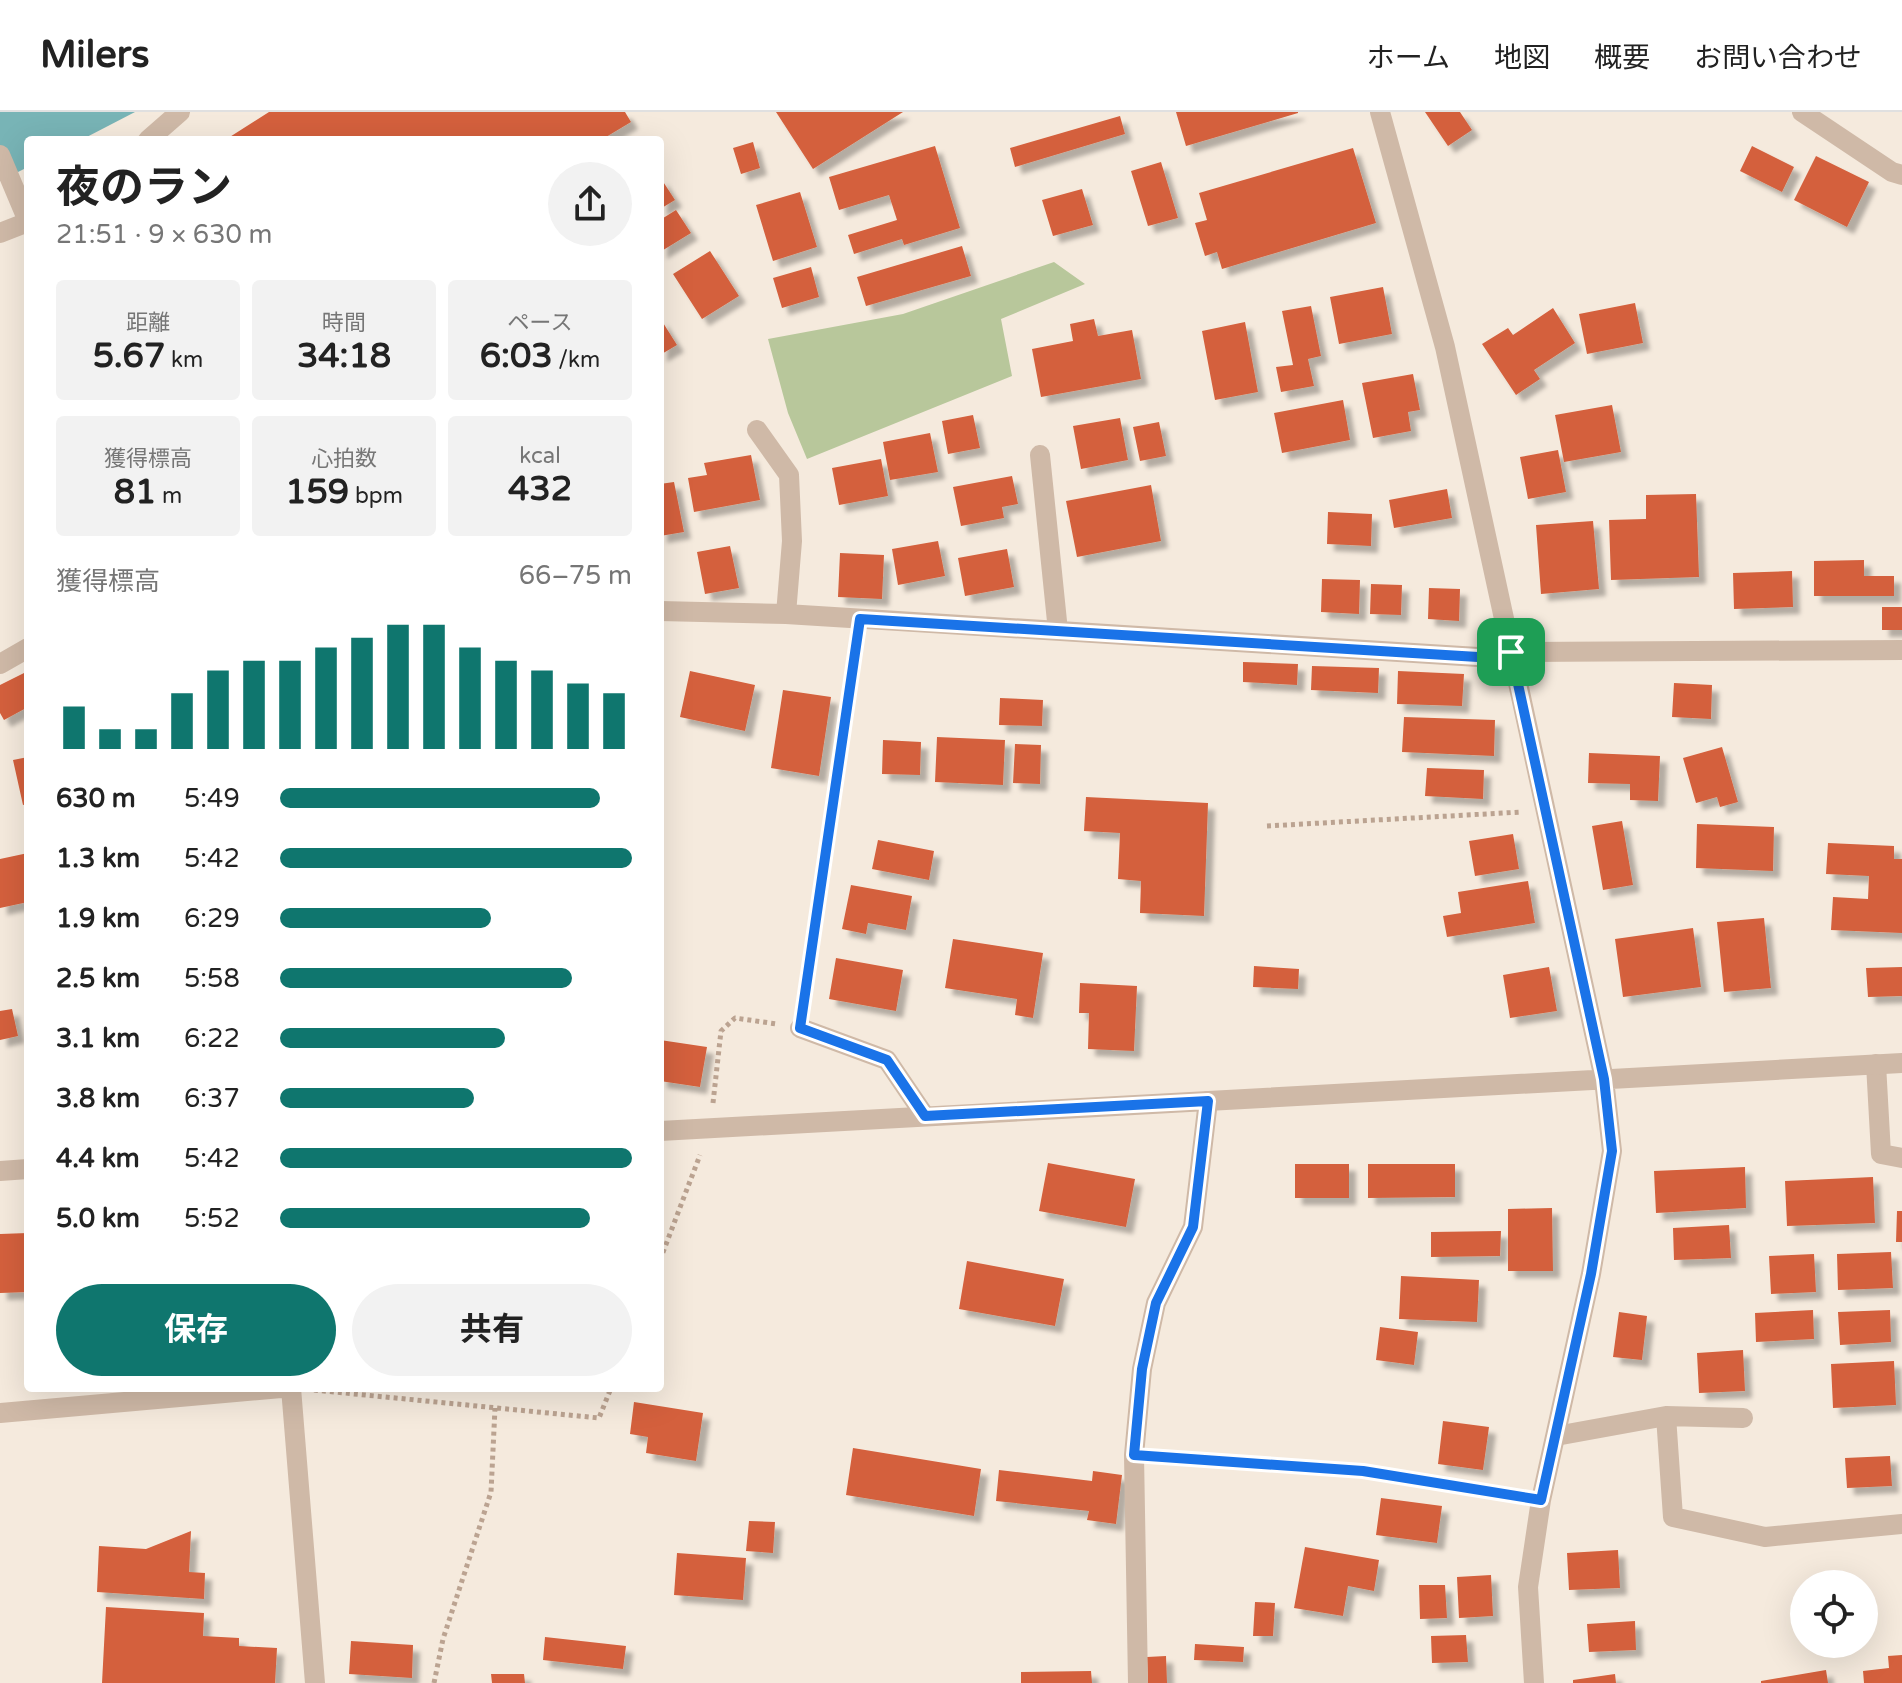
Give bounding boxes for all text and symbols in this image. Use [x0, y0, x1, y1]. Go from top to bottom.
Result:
text: Milers [40, 32, 150, 78]
text: ホーム [1367, 41, 1450, 75]
text: 地図 [1494, 41, 1550, 75]
text: 概要 [1594, 41, 1650, 75]
text: お問い合わせ [1694, 41, 1862, 75]
text: 夜のラン [56, 162, 232, 215]
button: share [548, 162, 632, 246]
text: 21:51 · 9 × 630 m [56, 219, 272, 250]
text: 距離 [126, 310, 170, 336]
text: 時間 [322, 310, 366, 336]
text: ペース [508, 310, 572, 336]
text: 5.67 [93, 336, 165, 377]
text: 34:18 [297, 336, 391, 377]
text: 6:03 [480, 336, 553, 377]
text: km [165, 347, 203, 373]
text: /km [553, 347, 600, 373]
text: kcal [519, 443, 561, 469]
text: 獲得標高 [104, 446, 192, 472]
text: 心拍数 [311, 446, 377, 472]
text: 432 [508, 469, 572, 510]
text: 81 [114, 472, 156, 513]
text: 159 [285, 472, 349, 513]
text: m [156, 483, 182, 509]
text: bpm [349, 483, 403, 509]
text: 66–75 m [519, 560, 632, 591]
text: 獲得標高 [56, 566, 160, 597]
pin [1477, 618, 1545, 686]
icon: arrive [1489, 630, 1533, 674]
text: 630 m [56, 783, 136, 814]
text: 5:49 [184, 783, 240, 814]
text: 1.3 km [56, 843, 140, 874]
text: 5:42 [184, 843, 240, 874]
text: 1.9 km [56, 903, 140, 934]
text: 6:29 [184, 903, 240, 934]
text: 2.5 km [56, 963, 140, 994]
text: 5:58 [184, 963, 240, 994]
text: 3.1 km [56, 1023, 140, 1054]
text: 6:22 [184, 1023, 240, 1054]
text: 3.8 km [56, 1083, 140, 1114]
text: 6:37 [184, 1083, 240, 1114]
text: 4.4 km [56, 1143, 140, 1174]
text: 5:42 [184, 1143, 240, 1174]
text: 5.0 km [56, 1203, 140, 1234]
text: 5:52 [184, 1203, 240, 1234]
button: 保存 [56, 1284, 336, 1376]
button: 共有 [352, 1284, 632, 1376]
map controls [1790, 1570, 1878, 1658]
button: locate [1790, 1570, 1878, 1658]

